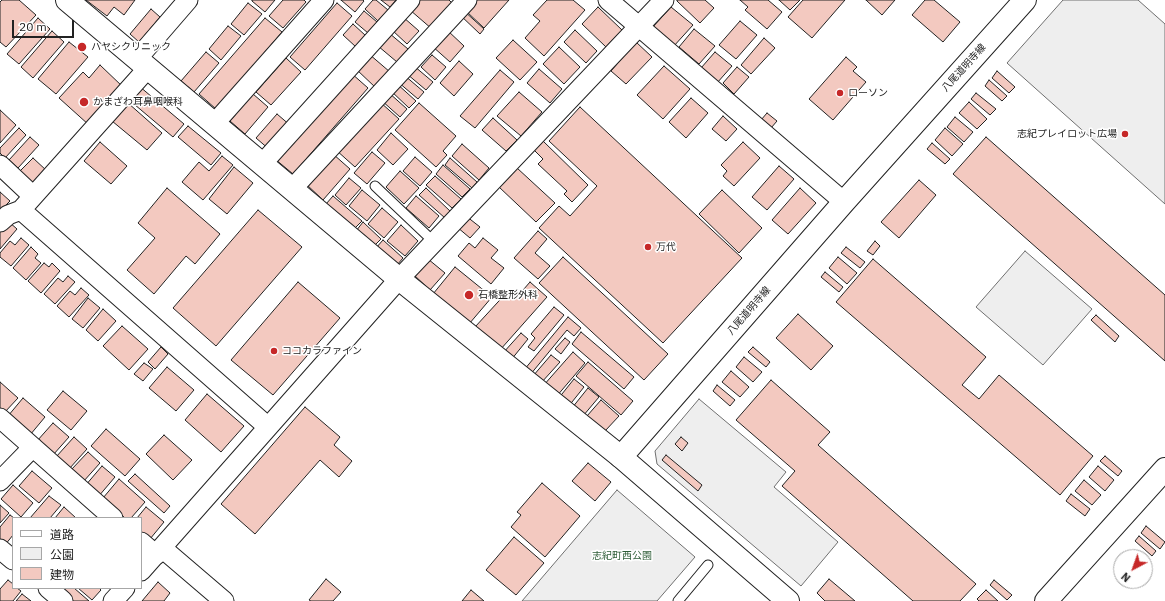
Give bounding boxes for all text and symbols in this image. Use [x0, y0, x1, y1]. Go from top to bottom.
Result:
scale bar [14, 12, 76, 38]
text: 20 m [19, 19, 47, 34]
marker: ハヤシクリニック [76, 41, 88, 53]
place label: ハヤシクリニック [91, 41, 171, 53]
street label: 八尾道明寺線 [939, 42, 989, 94]
place label: ローソン [848, 87, 888, 99]
marker: ローソン [835, 88, 845, 98]
marker: かまざわ耳鼻咽喉科 [78, 96, 90, 108]
place label: かまざわ耳鼻咽喉科 [93, 96, 183, 108]
place label: 志紀プレイロット広場 [1017, 128, 1117, 140]
marker: 志紀プレイロット広場 [1120, 129, 1130, 139]
place label: 万代 [656, 241, 676, 253]
marker: 万代 [643, 242, 653, 252]
street label: 八尾道明寺線 [725, 284, 773, 338]
marker: 石橋整形外科 [463, 289, 475, 301]
place label: 石橋整形外科 [478, 289, 538, 301]
place label: ココカラファイン [282, 345, 362, 357]
marker: ココカラファイン [269, 346, 279, 356]
legend [12, 517, 142, 589]
text: 道路 [50, 527, 74, 542]
text: 公園 [50, 547, 74, 562]
north arrow [1113, 549, 1153, 589]
park label: 志紀町西公園 [592, 550, 652, 562]
text: 建物 [50, 567, 74, 582]
text: N [1118, 569, 1133, 585]

